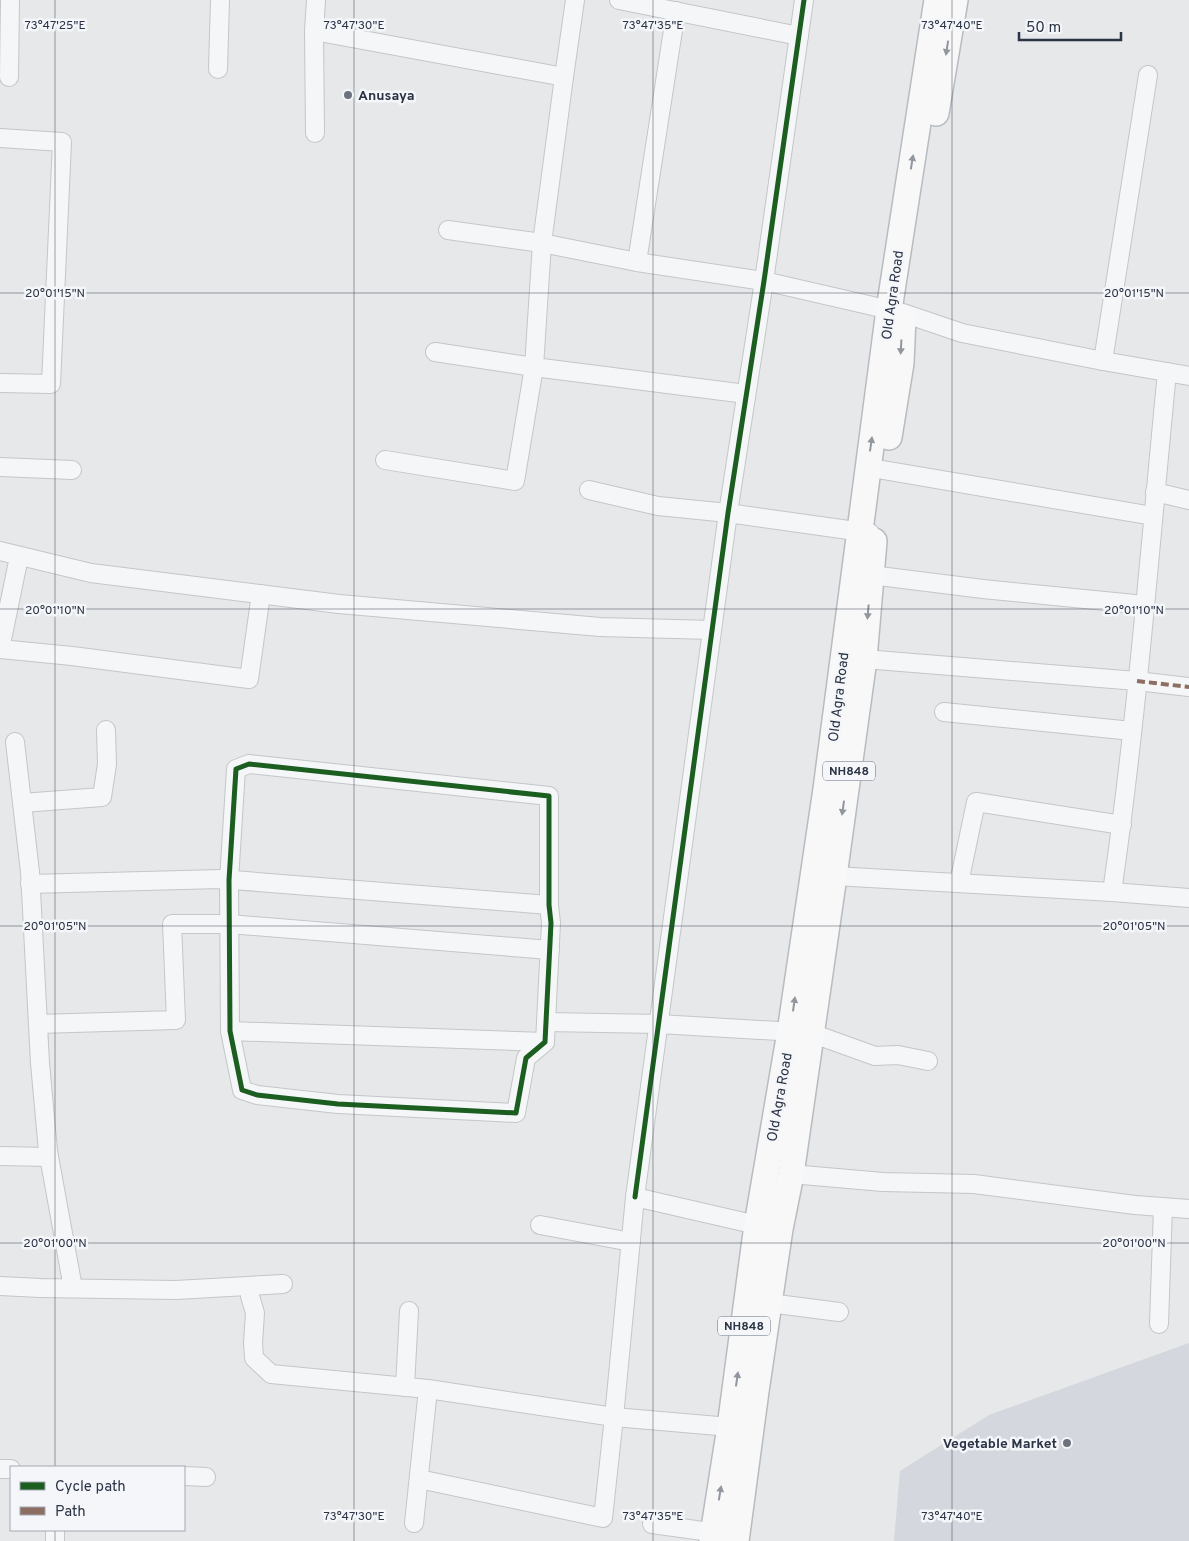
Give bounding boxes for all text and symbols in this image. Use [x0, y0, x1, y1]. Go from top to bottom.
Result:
scale bar [1019, 10, 1122, 42]
text: 73°47'25"E [24, 18, 86, 34]
text: 73°47'30"E [323, 18, 385, 34]
text: 73°47'35"E [622, 18, 684, 34]
text: 73°47'40"E [921, 18, 983, 34]
text: 50 m [1026, 19, 1061, 38]
one-way arrow [943, 40, 951, 56]
place label: Anusaya [358, 88, 415, 105]
marker: Anusaya [342, 89, 354, 101]
one-way arrow [908, 154, 916, 170]
street label: Old Agra Road [879, 249, 908, 341]
text: 20°01'15"N [25, 286, 85, 302]
text: 20°01'15"N [1104, 286, 1164, 302]
one-way arrow [897, 339, 905, 355]
one-way arrow [867, 436, 875, 452]
text: 20°01'10"N [25, 603, 85, 619]
text: 20°01'10"N [1104, 603, 1164, 619]
one-way arrow [864, 604, 872, 620]
street label: Old Agra Road [826, 651, 853, 743]
road number: NH848 [823, 761, 875, 780]
one-way arrow [839, 800, 847, 816]
text: 20°01'05"N [23, 919, 87, 935]
text: 20°01'05"N [1102, 919, 1166, 935]
one-way arrow [791, 996, 799, 1012]
street label: Old Agra Road [764, 1051, 797, 1143]
text: 20°01'00"N [23, 1236, 87, 1252]
text: 20°01'00"N [1102, 1236, 1166, 1252]
road number: NH848 [718, 1316, 770, 1335]
one-way arrow [733, 1370, 741, 1386]
place label: Vegetable Market [943, 1436, 1057, 1453]
marker: Vegetable Market [1061, 1437, 1073, 1449]
legend [10, 1466, 185, 1531]
text: Cycle path [55, 1478, 126, 1497]
one-way arrow [716, 1484, 724, 1500]
text: Path [55, 1503, 86, 1522]
text: 73°47'30"E [323, 1509, 385, 1525]
text: 73°47'35"E [622, 1509, 684, 1525]
text: 73°47'40"E [921, 1509, 983, 1525]

